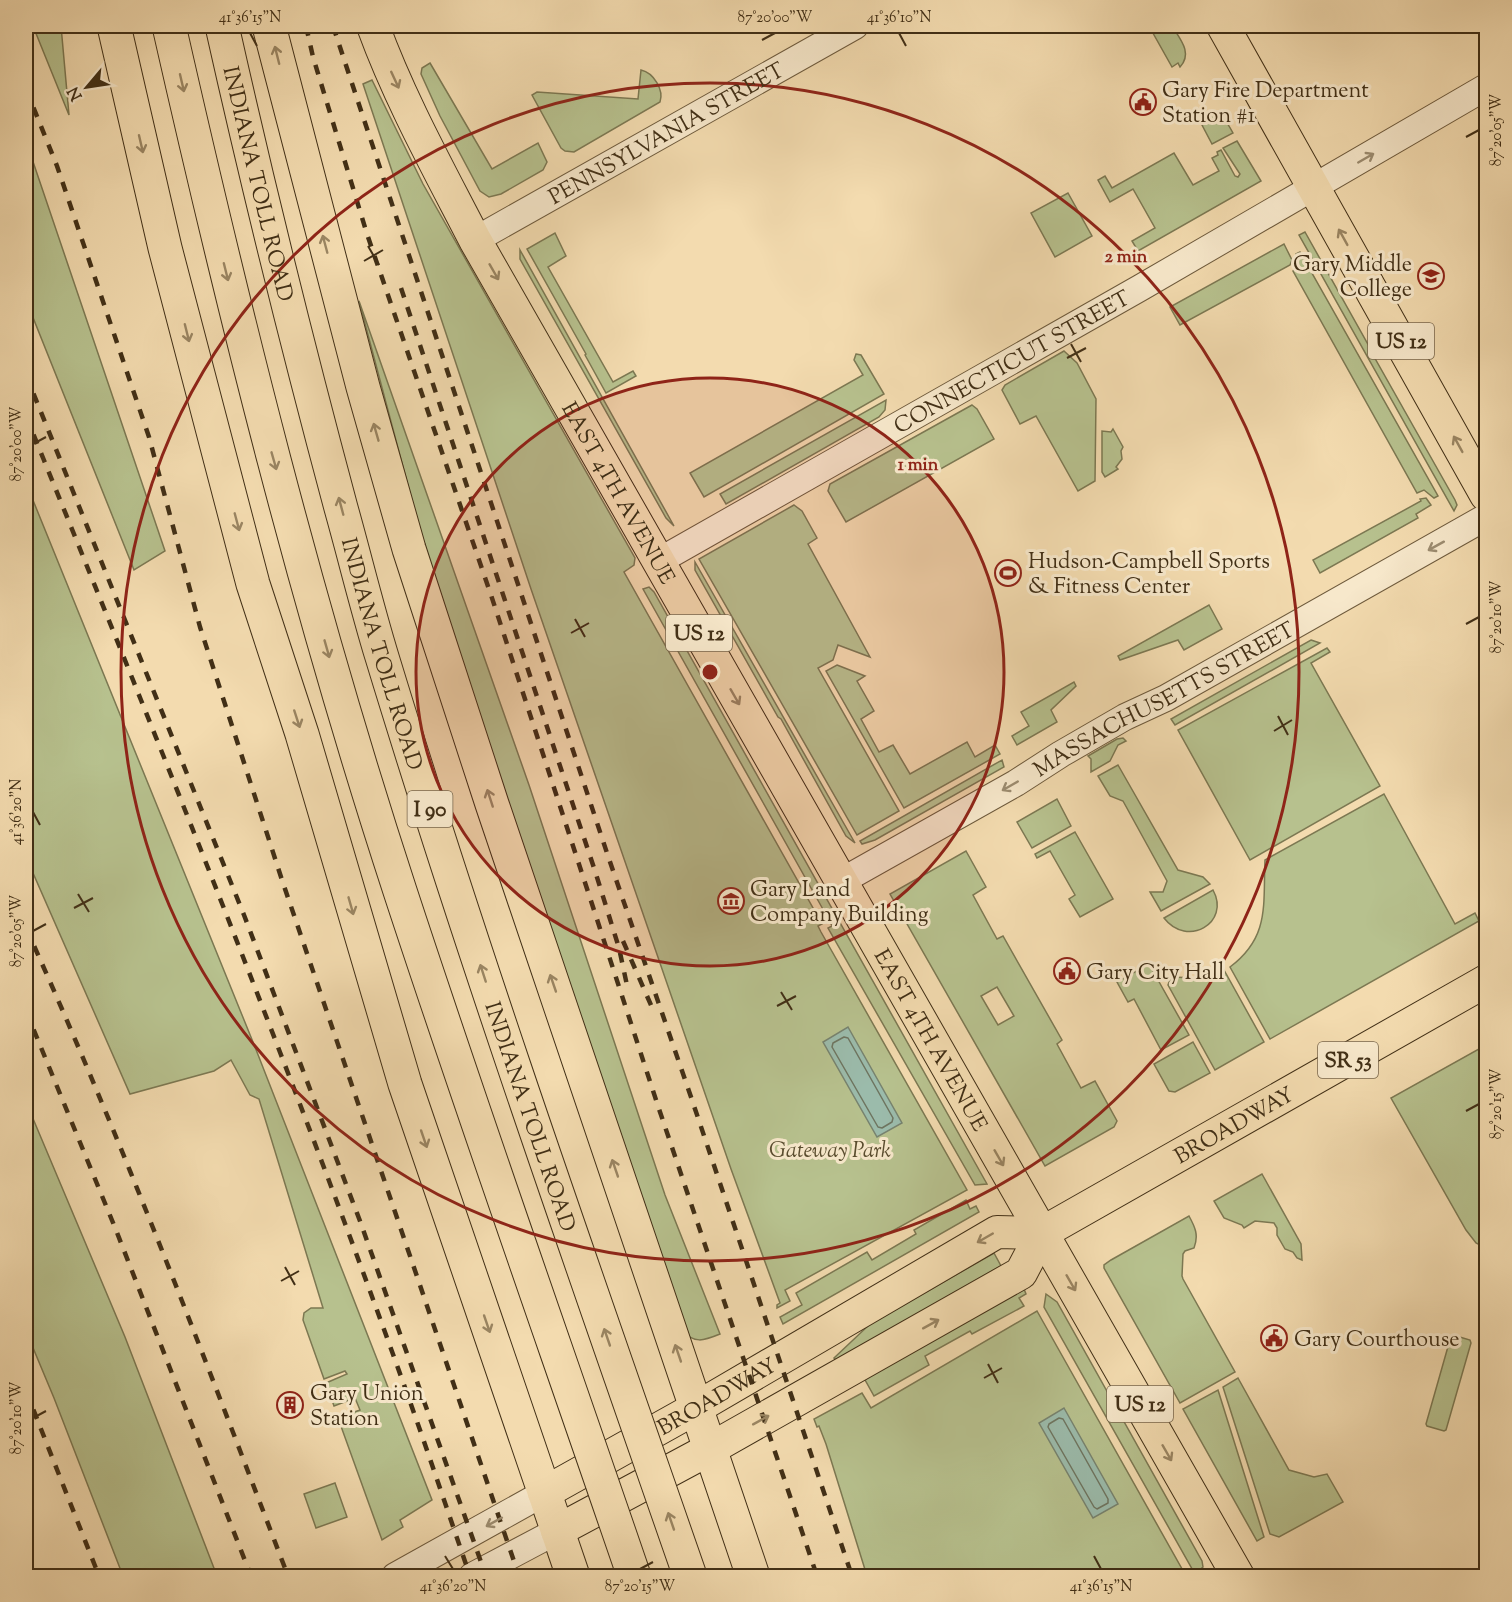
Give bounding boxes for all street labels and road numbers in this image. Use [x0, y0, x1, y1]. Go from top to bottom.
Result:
street label: PENNSYLVANIA STREET [543, 56, 792, 214]
street label: INDIANA TOLL ROAD [213, 64, 300, 305]
street label: CONNECTICUT STREET [889, 284, 1137, 444]
road number: US 12 [1368, 323, 1434, 359]
street label: EAST 4TH AVENUE [552, 397, 681, 591]
street label: INDIANA TOLL ROAD [331, 535, 429, 775]
road number: US 12 [666, 615, 732, 651]
street label: MASSACHUSETTS STREET [1028, 615, 1302, 787]
road number: I 90 [408, 791, 452, 827]
street label: EAST 4TH AVENUE [864, 944, 994, 1138]
street label: INDIANA TOLL ROAD [474, 998, 582, 1236]
road number: SR 53 [1318, 1042, 1378, 1078]
street label: BROADWAY [1169, 1080, 1301, 1174]
street label: BROADWAY [652, 1351, 784, 1445]
road number: US 12 [1107, 1386, 1173, 1422]

